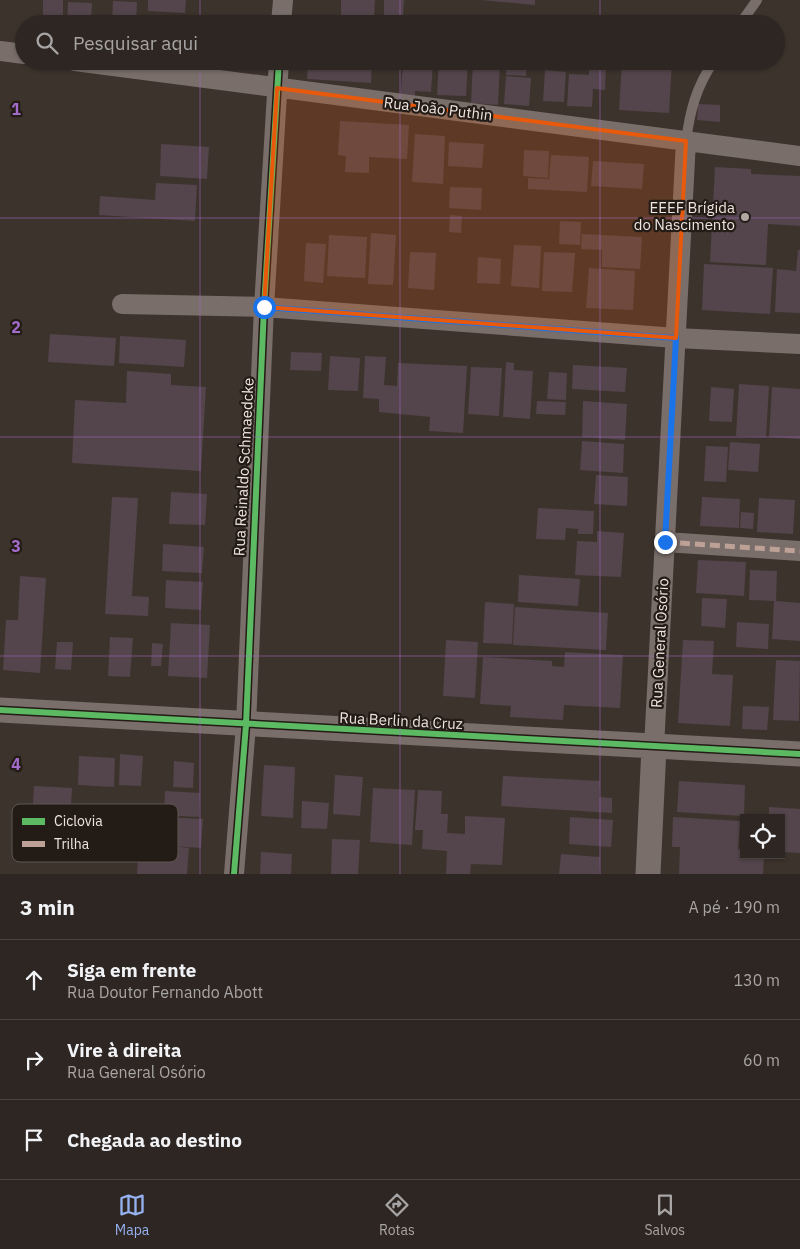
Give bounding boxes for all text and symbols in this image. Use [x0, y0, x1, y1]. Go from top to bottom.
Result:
search box [15, 15, 785, 70]
icon: search [33, 29, 61, 57]
text: Pesquisar aqui [73, 31, 198, 55]
street label: Rua João Puthin [383, 92, 493, 125]
text: 1 [11, 99, 21, 119]
place label: EEEF Brígida do Nascimento [634, 198, 735, 234]
marker: EEEF Brígida do Nascimento [739, 211, 751, 223]
route start [253, 296, 276, 319]
text: 2 [11, 317, 21, 337]
street label: Rua Reinaldo Schmaedcke [229, 377, 258, 557]
route end [654, 531, 677, 554]
text: 3 [11, 536, 21, 556]
street label: Rua General Osório [647, 577, 672, 708]
street label: Rua Berlin da Cruz [339, 708, 463, 733]
text: 4 [11, 754, 21, 774]
legend [12, 804, 178, 862]
text: Ciclovia [54, 812, 103, 830]
map controls [740, 814, 785, 859]
button: locate [740, 814, 785, 859]
text: Trilha [54, 835, 90, 853]
text: 3 min [20, 893, 75, 921]
text: A pé · 190 m [689, 897, 780, 917]
text: Siga em frente [67, 958, 197, 982]
icon: ahead [20, 966, 48, 994]
text: 130 m [733, 970, 780, 990]
text: Rua Doutor Fernando Abott [67, 982, 263, 1002]
text: Vire à direita [67, 1038, 182, 1062]
icon: right [20, 1046, 48, 1074]
text: 60 m [743, 1050, 780, 1070]
text: Rua General Osório [67, 1062, 206, 1082]
icon: arrive [20, 1126, 48, 1154]
text: Chegada ao destino [67, 1128, 242, 1152]
tab: Mapa [115, 1191, 149, 1239]
tab: Rotas [379, 1191, 415, 1239]
tab: Salvos [644, 1191, 685, 1239]

